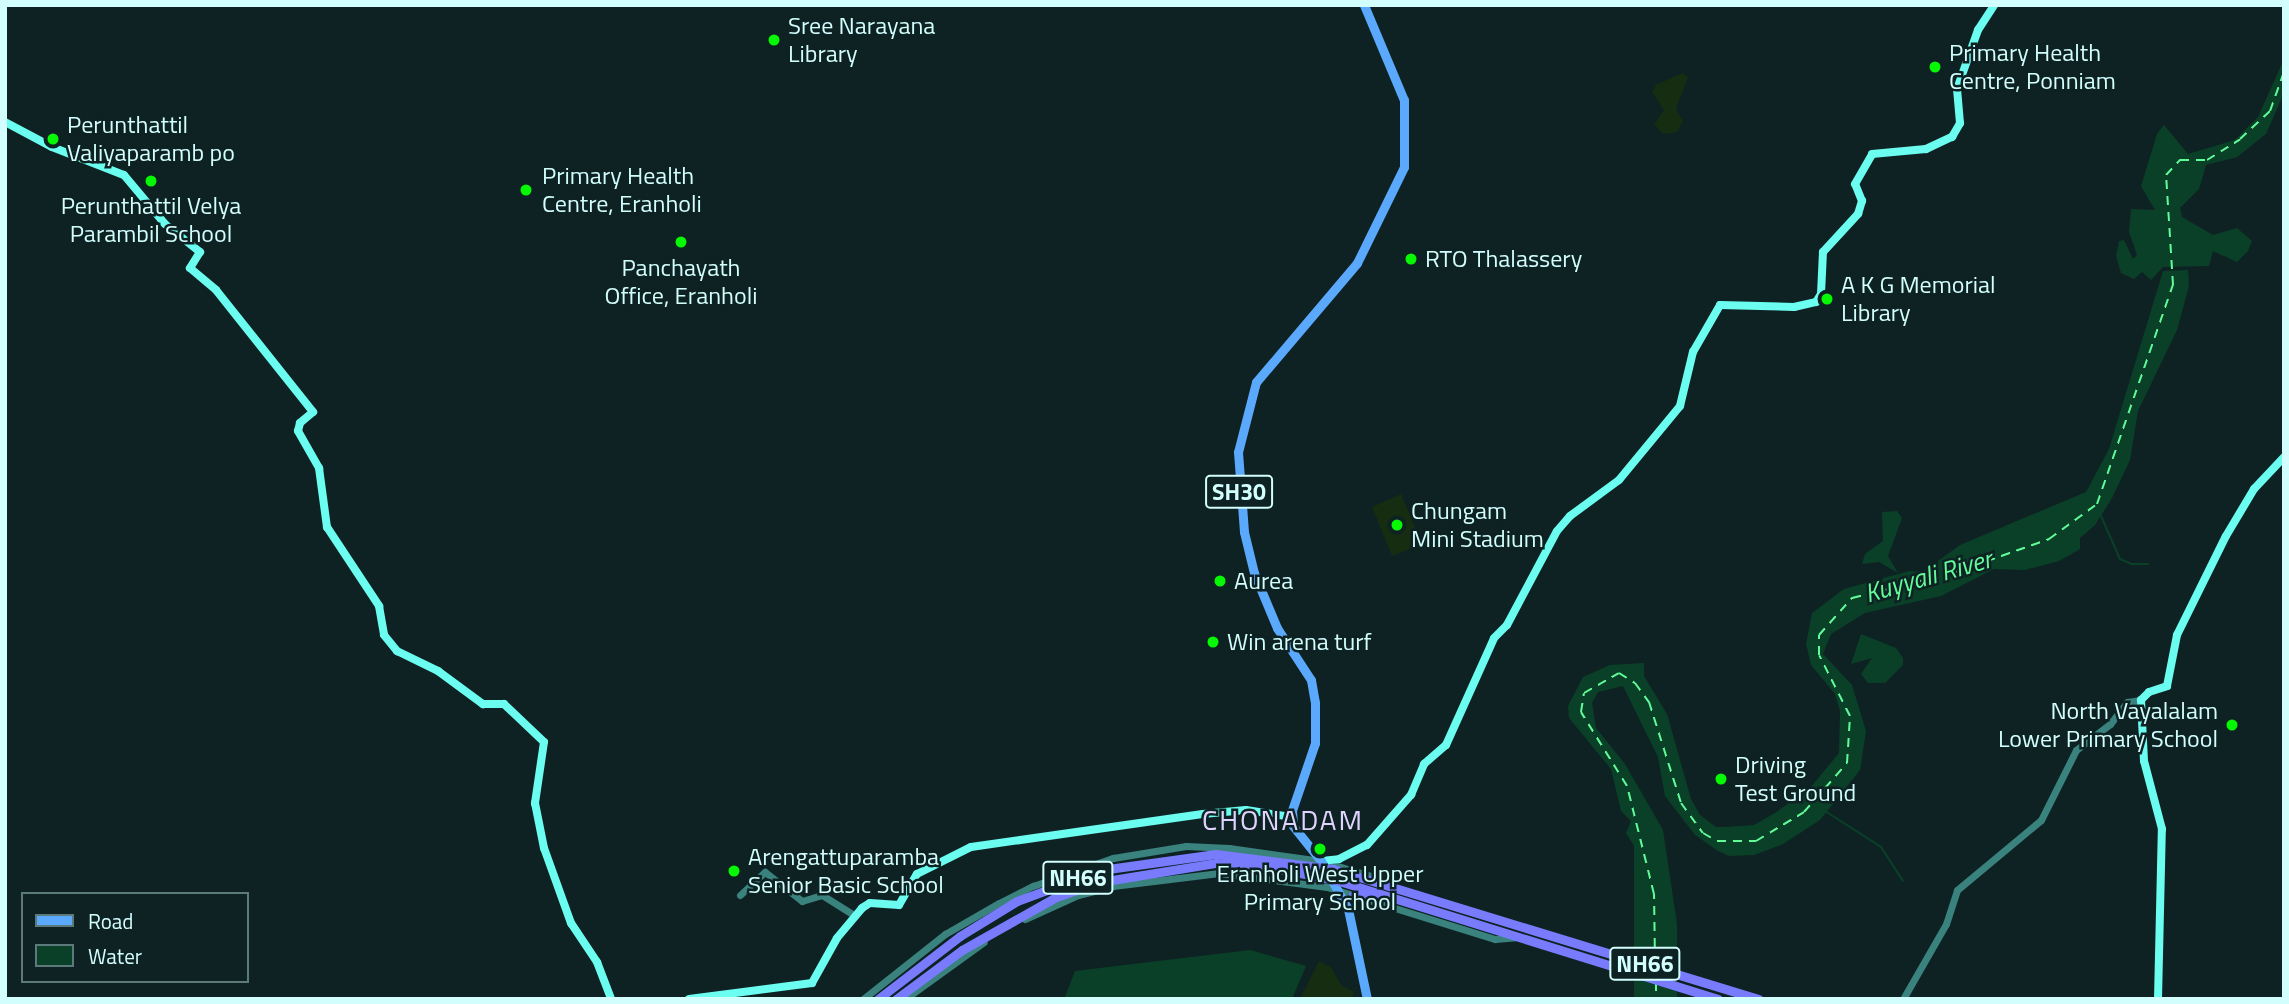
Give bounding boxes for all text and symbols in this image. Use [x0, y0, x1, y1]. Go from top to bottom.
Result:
place label: Sree Narayana Library [788, 12, 935, 68]
marker: Sree Narayana Library [766, 32, 782, 48]
place label: Primary Health Centre, Ponniam [1949, 39, 2116, 95]
marker: Primary Health Centre, Ponniam [1927, 59, 1943, 75]
place label: Perunthattil Valiyaparamb po [67, 111, 235, 167]
marker: Perunthattil Valiyaparamb po [45, 131, 61, 147]
place label: Primary Health Centre, Eranholi [542, 162, 702, 218]
marker: Perunthattil Velya Parambil School [143, 173, 159, 189]
marker: Primary Health Centre, Eranholi [516, 180, 536, 200]
place label: Perunthattil Velya Parambil School [61, 192, 241, 248]
marker: Panchayath Office, Eranholi [673, 234, 689, 250]
place label: RTO Thalassery [1425, 245, 1582, 273]
marker: RTO Thalassery [1403, 251, 1419, 267]
place label: Panchayath Office, Eranholi [605, 254, 757, 310]
place label: A K G Memorial Library [1841, 271, 1996, 327]
marker: A K G Memorial Library [1819, 291, 1835, 307]
road number: SH30 [1204, 472, 1274, 512]
place label: Chungam Mini Stadium [1411, 497, 1544, 553]
marker: Chungam Mini Stadium [1389, 517, 1405, 533]
water label: Kuyyali River [1861, 543, 1995, 609]
place label: Aurea [1234, 567, 1293, 595]
marker: Aurea [1212, 573, 1228, 589]
place label: Win arena turf [1227, 628, 1372, 656]
marker: Win arena turf [1205, 634, 1221, 650]
place label: North Vayalalam Lower Primary School [1998, 697, 2218, 753]
marker: North Vayalalam Lower Primary School [2224, 717, 2240, 733]
place label: Driving Test Ground [1735, 751, 1856, 807]
marker: Driving Test Ground [1713, 771, 1729, 787]
district label: CHONADAM [1203, 803, 1363, 837]
marker: Eranholi West Upper Primary School [1312, 841, 1328, 857]
place label: Arengattuparamba Senior Basic School [748, 843, 944, 899]
road number: NH66 [1041, 858, 1115, 898]
place label: Eranholi West Upper Primary School [1216, 860, 1424, 916]
marker: Arengattuparamba Senior Basic School [726, 863, 742, 879]
legend [21, 892, 248, 983]
text: Road [88, 905, 133, 937]
text: Water [88, 940, 142, 972]
road number: NH66 [1608, 945, 1682, 984]

